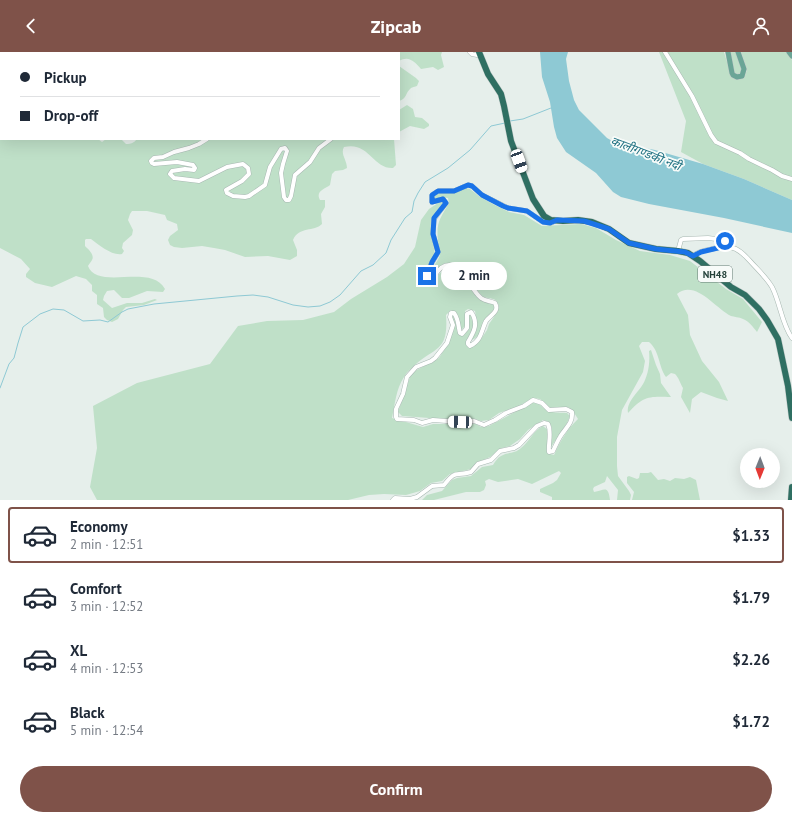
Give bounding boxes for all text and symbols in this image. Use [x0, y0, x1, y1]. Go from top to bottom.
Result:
icon: back [20, 15, 42, 37]
text: Zipcab [371, 15, 421, 38]
icon: person [750, 15, 772, 37]
text: Pickup [44, 68, 87, 87]
text: Drop-off [44, 106, 98, 125]
water label: कालीगण्डकी नदी [609, 133, 686, 174]
car [509, 148, 529, 174]
route start [716, 232, 734, 250]
callout: 2 min [441, 262, 507, 290]
road number: NH48 [698, 266, 732, 282]
route end [418, 267, 436, 285]
text: 2 min [458, 267, 490, 284]
car [448, 416, 472, 428]
north arrow [740, 448, 780, 488]
map controls [740, 448, 780, 488]
icon: car [22, 517, 58, 553]
text: Economy [70, 517, 128, 536]
text: $1.33 [732, 526, 770, 545]
text: 2 min · 12:51 [70, 536, 143, 553]
icon: car [22, 579, 58, 615]
text: Comfort [70, 579, 122, 598]
text: $1.79 [732, 588, 770, 607]
text: 3 min · 12:52 [70, 598, 143, 615]
icon: car [22, 641, 58, 677]
text: XL [70, 641, 87, 660]
text: $2.26 [732, 650, 770, 669]
text: 4 min · 12:53 [70, 660, 143, 677]
icon: car [22, 703, 58, 739]
text: Black [70, 703, 105, 722]
text: $1.72 [732, 712, 770, 731]
text: 5 min · 12:54 [70, 722, 143, 739]
button: Confirm [20, 766, 772, 812]

